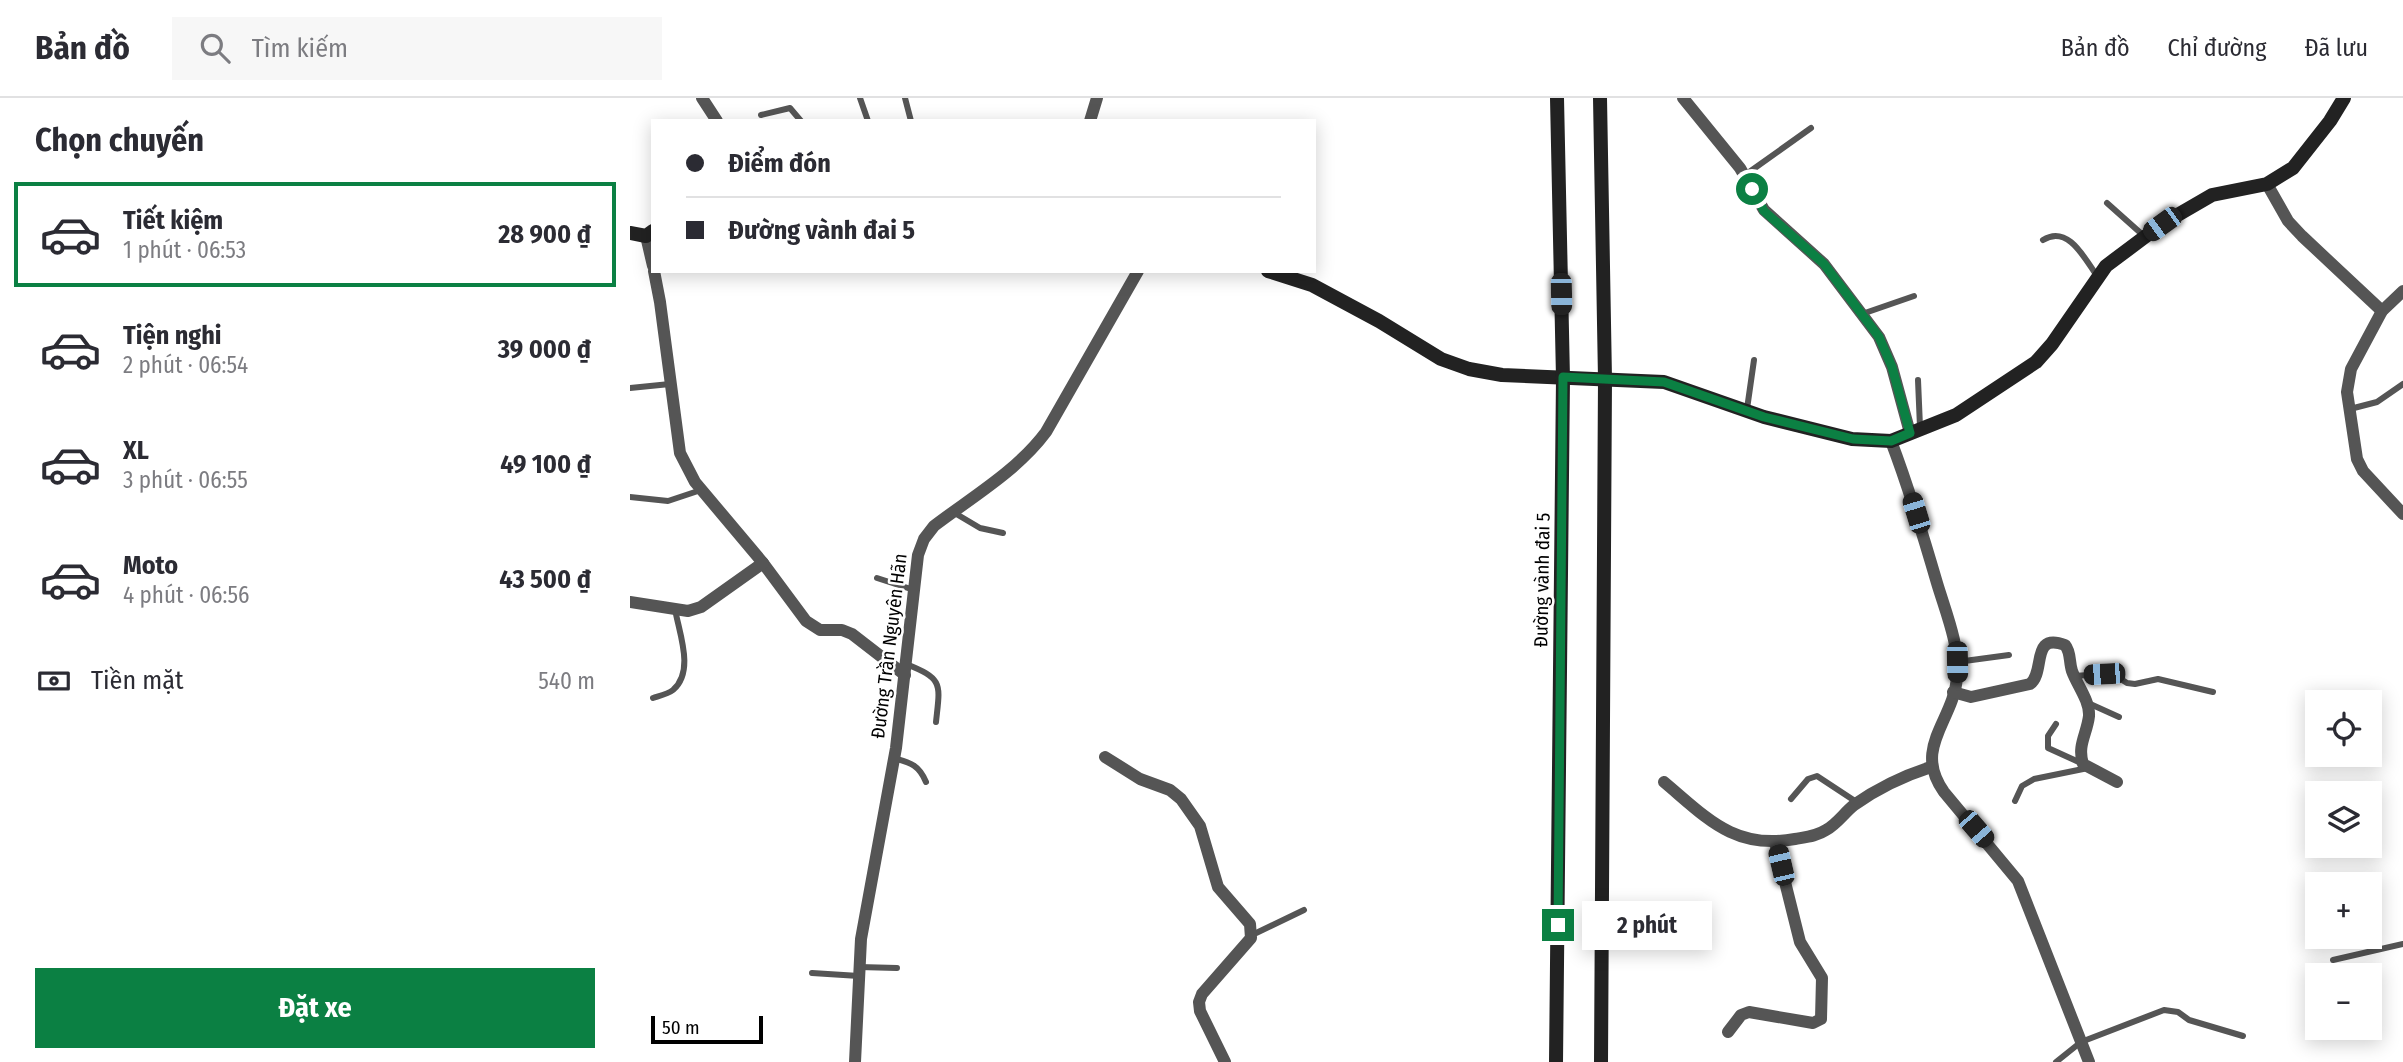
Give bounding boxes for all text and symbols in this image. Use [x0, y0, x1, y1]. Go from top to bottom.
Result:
search box [172, 17, 662, 80]
text: Bản đồ [35, 28, 130, 68]
icon: search [196, 29, 234, 67]
text: Tìm kiếm [252, 33, 348, 64]
text: Bản đồ [2061, 34, 2130, 62]
text: Chỉ đường [2168, 34, 2266, 62]
text: Đã lưu [2304, 34, 2368, 62]
text: Chọn chuyến [35, 121, 204, 159]
text: Điểm đón [728, 148, 831, 179]
route start [1736, 173, 1768, 205]
icon: car [39, 203, 102, 266]
car [2139, 203, 2186, 245]
text: Tiết kiệm [123, 205, 223, 236]
text: Đường vành đai 5 [728, 215, 915, 246]
text: 28 900 ₫ [498, 219, 591, 250]
text: 1 phút · 06:53 [123, 236, 246, 264]
car [1551, 273, 1572, 315]
icon: car [39, 318, 102, 381]
text: Tiện nghi [123, 320, 222, 351]
text: 39 000 ₫ [498, 334, 591, 365]
text: 2 phút · 06:54 [123, 351, 248, 379]
icon: car [39, 433, 102, 496]
text: XL [123, 435, 149, 466]
text: 49 100 ₫ [500, 449, 591, 480]
text: 3 phút · 06:55 [123, 466, 248, 494]
car [1900, 490, 1933, 536]
street label: Đường vành đai 5 [1529, 512, 1555, 648]
icon: car [39, 548, 102, 611]
text: Moto [123, 550, 178, 581]
street label: Đường Trần Nguyên Hãn [866, 552, 912, 740]
text: 43 500 ₫ [499, 564, 591, 595]
text: 4 phút · 06:56 [123, 581, 249, 609]
car [1947, 641, 1968, 683]
icon: cash [35, 662, 73, 700]
car [2083, 662, 2126, 686]
text: Tiền mặt [91, 665, 183, 696]
text: 540 m [538, 667, 595, 695]
map controls [2305, 690, 2382, 1040]
button: locate [2305, 690, 2382, 767]
button: layers [2305, 781, 2382, 858]
car [1955, 806, 1998, 852]
car [1767, 842, 1796, 888]
button: + [2305, 872, 2382, 949]
callout: 2 phút [1583, 900, 1712, 950]
route end [1542, 909, 1574, 941]
text: 2 phút [1617, 911, 1677, 939]
button: − [2305, 963, 2382, 1040]
button: Đặt xe [35, 968, 595, 1048]
scale bar [651, 1013, 763, 1045]
text: 50 m [662, 1016, 700, 1039]

